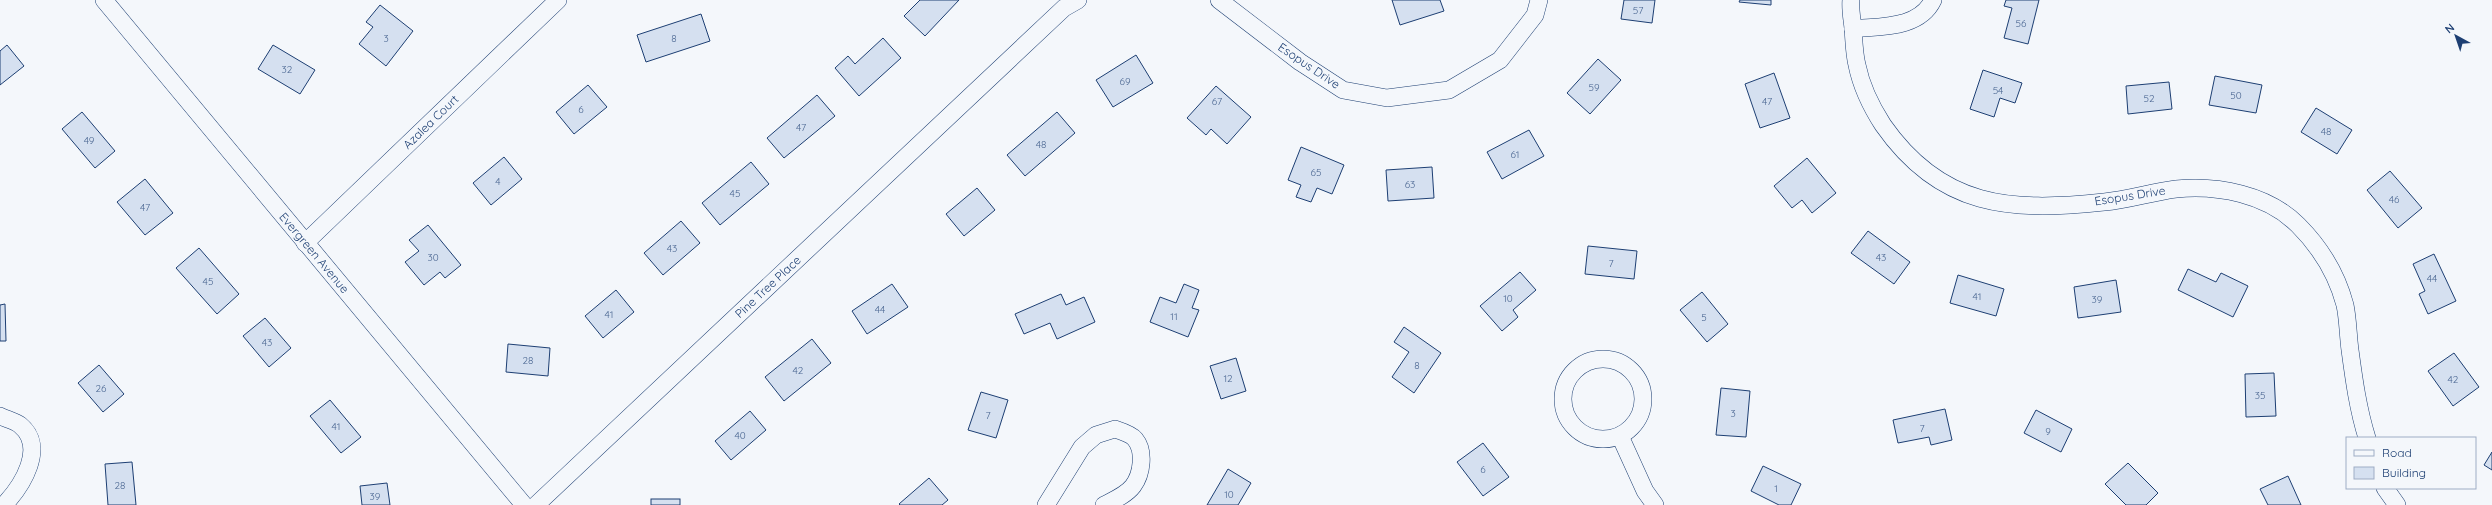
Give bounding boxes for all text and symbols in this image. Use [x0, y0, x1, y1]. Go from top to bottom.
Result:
house number: 57 [1633, 4, 1643, 17]
north arrow [2436, 16, 2476, 56]
house number: 56 [2016, 17, 2027, 30]
text: N [2442, 20, 2457, 36]
house number: 3 [383, 32, 389, 45]
house number: 8 [671, 32, 677, 45]
street label: Esopus Drive [1275, 39, 1343, 92]
house number: 32 [282, 63, 293, 76]
house number: 69 [1120, 75, 1131, 88]
house number: 59 [1588, 81, 1600, 94]
house number: 54 [1993, 84, 2003, 97]
house number: 50 [2230, 89, 2242, 102]
street label: Azalea Court [400, 91, 462, 152]
house number: 52 [2144, 92, 2155, 105]
house number: 67 [1212, 95, 1222, 108]
house number: 47 [1762, 95, 1772, 108]
house number: 6 [578, 103, 584, 116]
house number: 47 [796, 121, 806, 134]
house number: 48 [2321, 125, 2331, 138]
house number: 49 [84, 134, 95, 147]
house number: 48 [1036, 138, 1046, 151]
house number: 61 [1510, 148, 1520, 161]
house number: 65 [1311, 166, 1321, 179]
house number: 4 [495, 175, 501, 188]
house number: 63 [1405, 178, 1415, 191]
street label: Esopus Drive [2093, 182, 2167, 209]
house number: 45 [730, 187, 740, 200]
house number: 46 [2389, 193, 2400, 206]
house number: 47 [140, 201, 150, 214]
street label: Evergreen Avenue [276, 209, 353, 296]
house number: 43 [667, 242, 677, 255]
house number: 30 [427, 251, 439, 264]
house number: 43 [1876, 251, 1886, 264]
street label: Pine Tree Place [732, 252, 804, 321]
house number: 7 [1608, 257, 1614, 270]
house number: 44 [2427, 272, 2437, 285]
house number: 45 [203, 275, 213, 288]
house number: 41 [1973, 290, 1981, 303]
house number: 10 [1503, 292, 1513, 305]
house number: 39 [2092, 293, 2103, 306]
house number: 44 [875, 303, 885, 316]
house number: 41 [605, 308, 613, 321]
house number: 11 [1170, 310, 1178, 323]
house number: 5 [1701, 311, 1707, 324]
house number: 43 [262, 336, 272, 349]
house number: 28 [523, 354, 533, 367]
house number: 8 [1414, 359, 1420, 372]
house number: 42 [793, 364, 804, 377]
house number: 12 [1223, 372, 1233, 385]
house number: 42 [2448, 373, 2459, 386]
house number: 26 [96, 382, 107, 395]
house number: 35 [2255, 389, 2265, 402]
house number: 3 [1730, 407, 1736, 420]
house number: 7 [985, 409, 991, 422]
house number: 41 [332, 420, 340, 433]
house number: 7 [1919, 422, 1925, 435]
house number: 9 [2045, 425, 2051, 438]
house number: 40 [734, 429, 746, 442]
legend [2346, 437, 2476, 489]
text: Road [2382, 445, 2412, 460]
house number: 6 [1480, 463, 1486, 476]
text: Building [2382, 465, 2426, 480]
house number: 28 [115, 479, 125, 492]
house number: 1 [1774, 482, 1778, 495]
house number: 10 [1224, 488, 1234, 501]
house number: 39 [370, 490, 381, 503]

